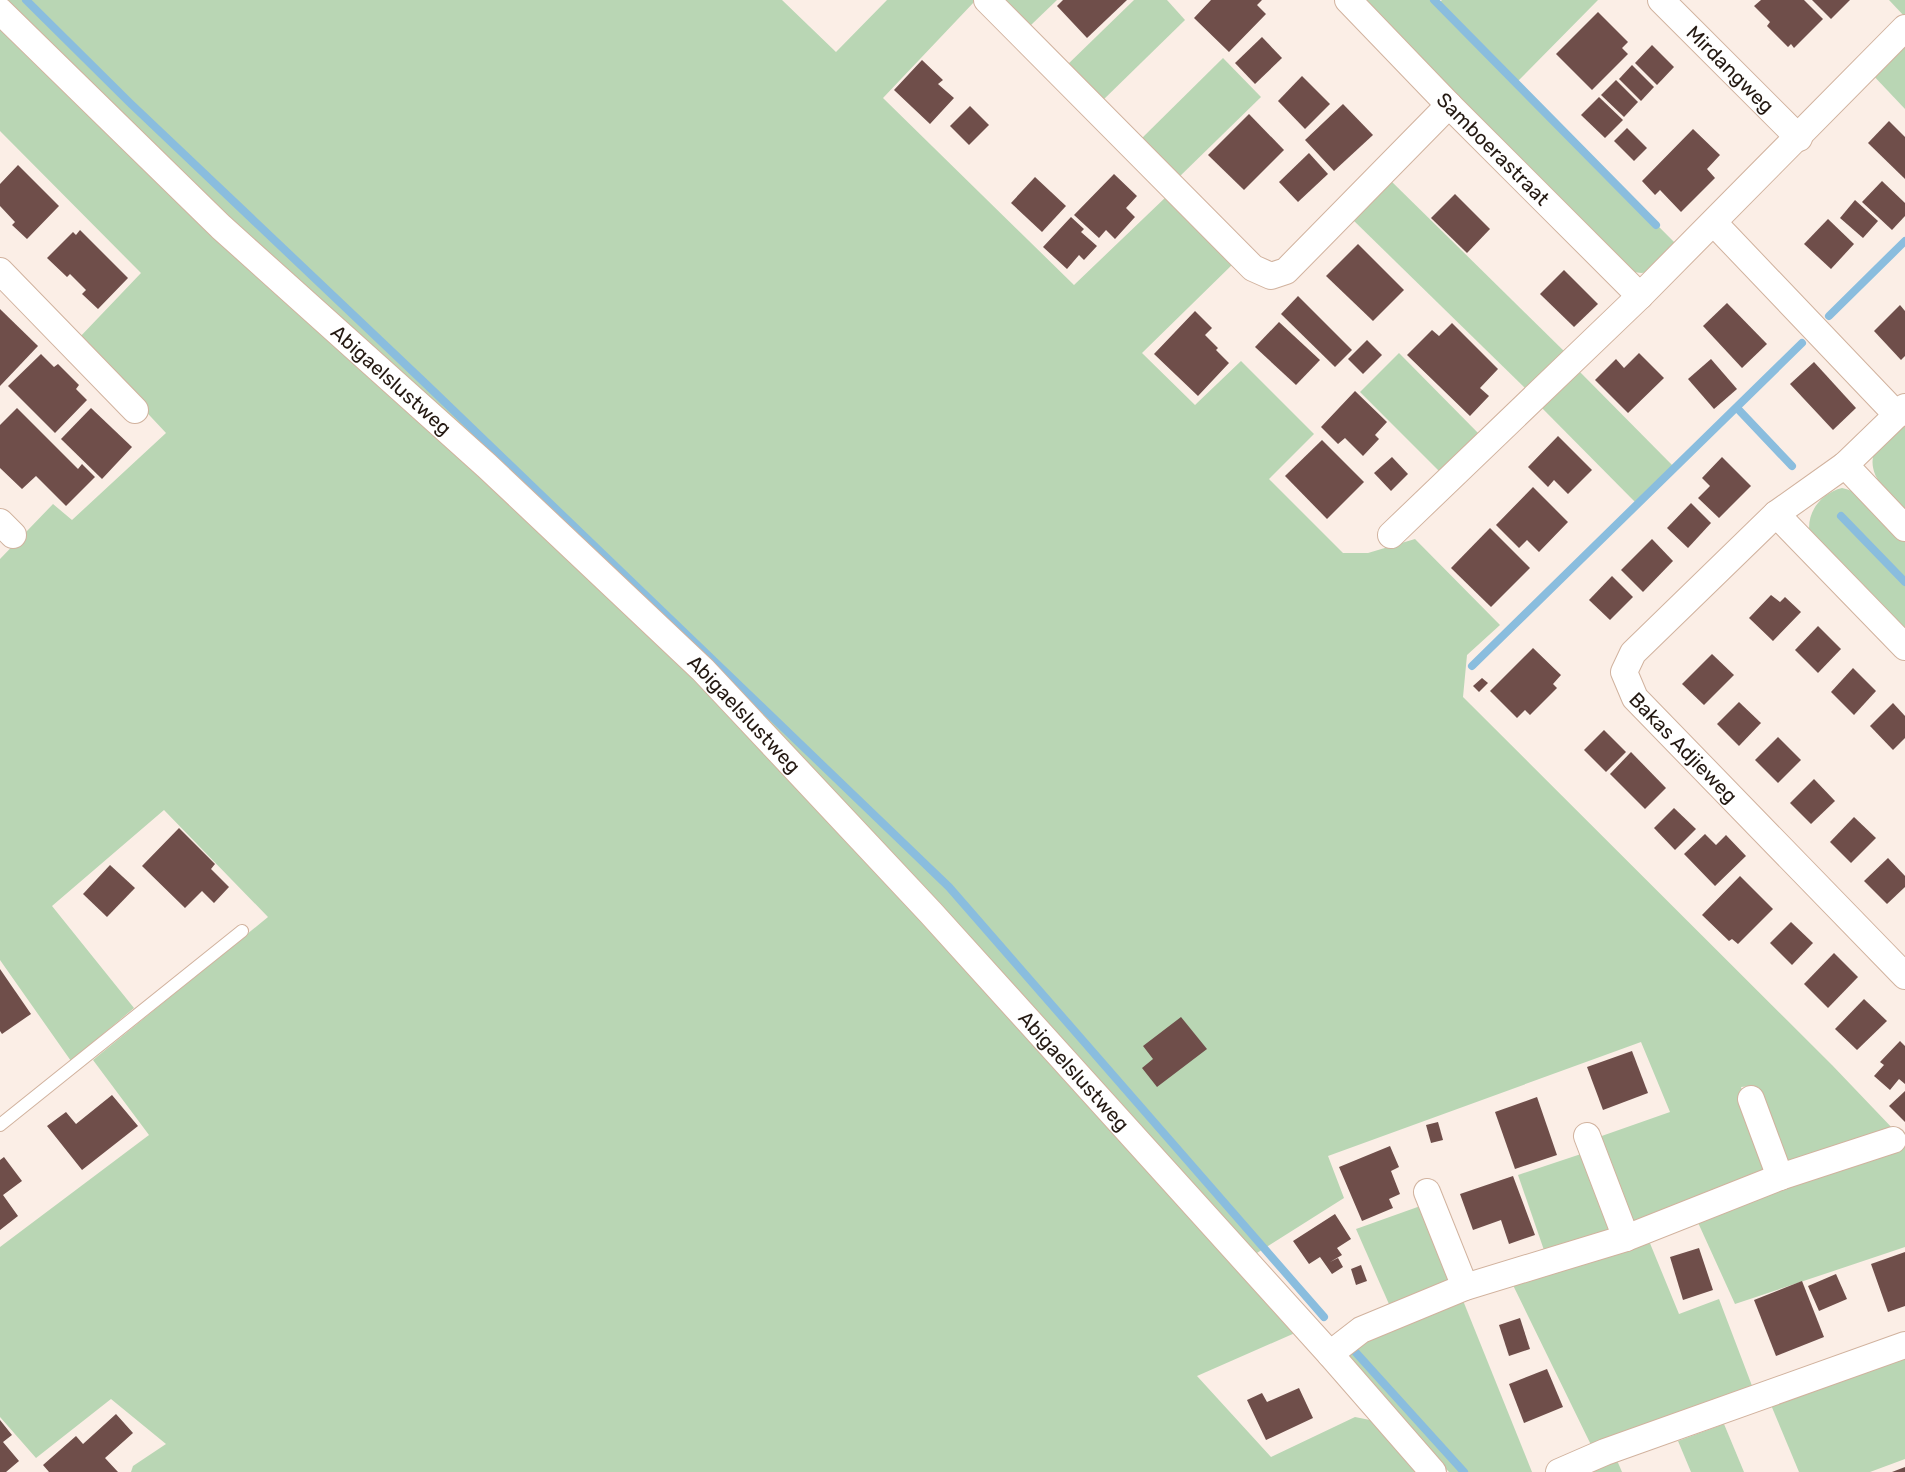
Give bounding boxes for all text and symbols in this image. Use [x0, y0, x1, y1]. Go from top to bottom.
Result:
street label: Mirdangweg [1681, 20, 1779, 118]
street label: Samboerastraat [1432, 88, 1555, 211]
street label: Abigaelslustweg [326, 320, 456, 440]
street label: Abigaelslustweg [683, 650, 805, 778]
street label: Bakas Adjieweg [1624, 687, 1742, 808]
street label: Abigaelslustweg [1014, 1006, 1134, 1136]

